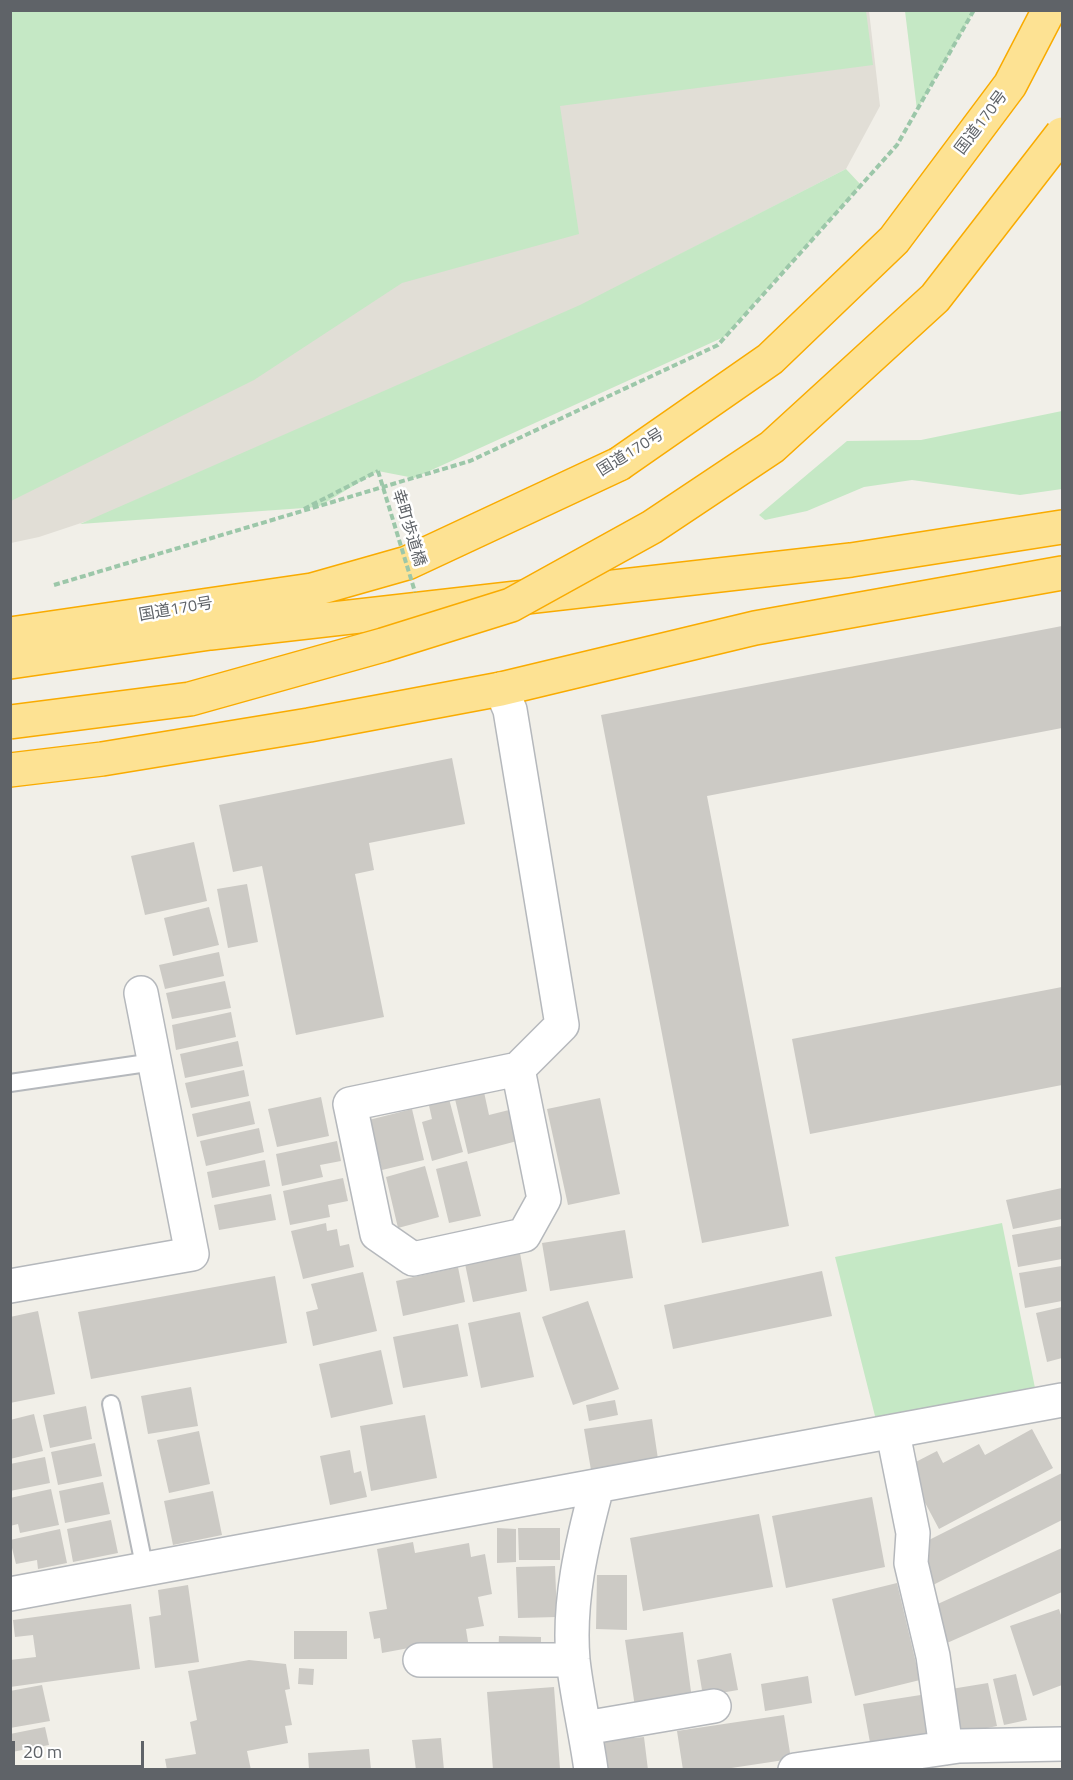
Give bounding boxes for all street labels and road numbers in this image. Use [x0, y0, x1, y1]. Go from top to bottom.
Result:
street label: 国道170号 [952, 87, 1012, 159]
street label: 国道170号 [594, 425, 668, 481]
street label: 幸町歩道橋 [387, 487, 429, 569]
street label: 国道170号 [137, 594, 215, 626]

